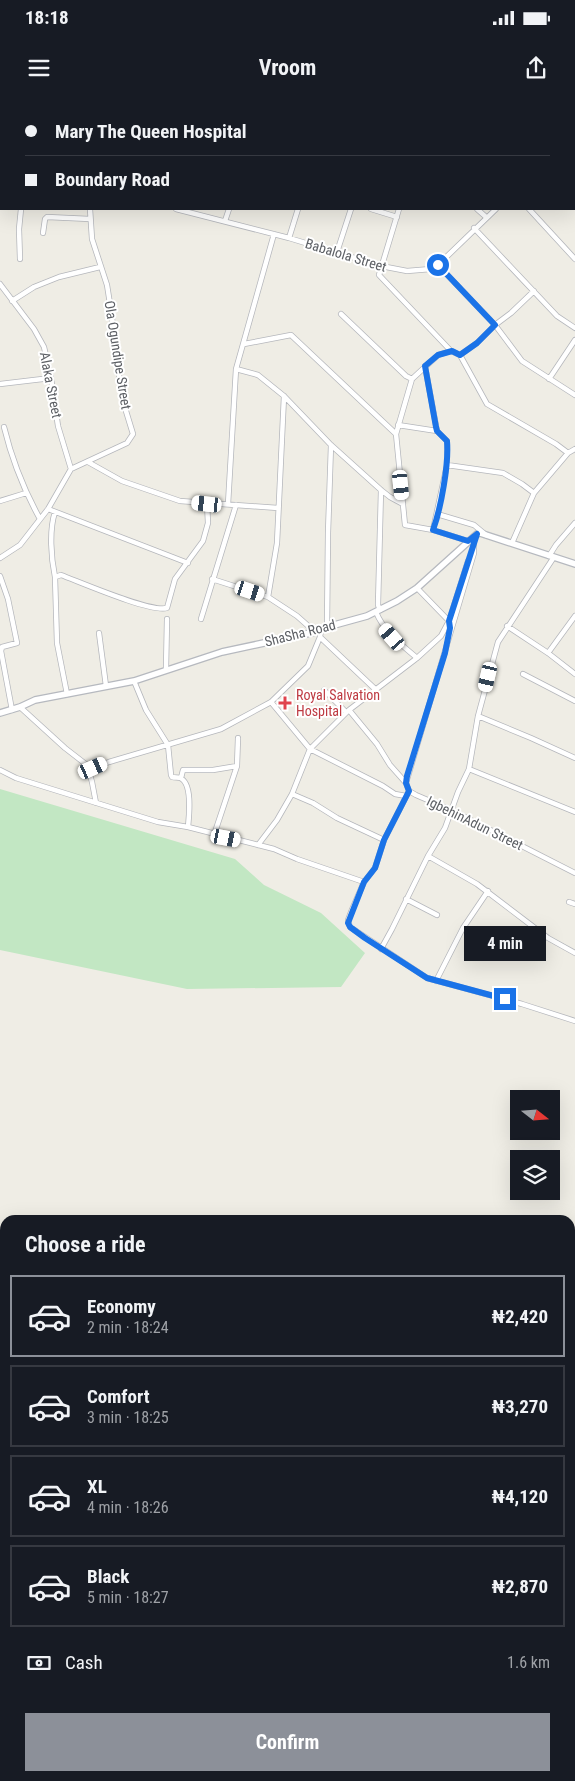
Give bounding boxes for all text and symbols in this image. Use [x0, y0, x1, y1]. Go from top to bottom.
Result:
text: 18:18 [25, 6, 69, 29]
icon: menu [25, 54, 53, 82]
icon: share [522, 54, 550, 82]
text: Vroom [259, 55, 316, 80]
text: Mary The Queen Hospital [55, 120, 246, 143]
text: Boundary Road [55, 168, 170, 191]
street label: Babalola Street [303, 235, 389, 275]
route start [427, 254, 449, 276]
street label: Ola Ogundipe Street [101, 299, 135, 411]
street label: Alaka Street [37, 351, 65, 419]
car [391, 469, 410, 501]
car [191, 495, 222, 513]
car [233, 579, 266, 603]
street label: ShaSha Road [263, 616, 337, 650]
car [376, 621, 407, 653]
car [477, 661, 498, 693]
place label: Royal Salvation Hospital [296, 687, 380, 719]
marker: Royal Salvation Hospital [278, 696, 292, 710]
car [76, 755, 109, 781]
street label: IgbehinAdun Street [424, 793, 526, 853]
car [209, 828, 242, 848]
callout: 4 min [464, 926, 546, 962]
text: 4 min [487, 934, 523, 953]
route end [494, 988, 516, 1010]
north arrow [510, 1090, 560, 1140]
map controls [510, 1090, 560, 1200]
button: layers [510, 1150, 560, 1200]
text: Choose a ride [25, 1232, 146, 1257]
icon: car [27, 1294, 72, 1339]
text: Economy [87, 1295, 156, 1318]
text: ₦2,420 [491, 1305, 548, 1328]
text: 2 min · 18:24 [87, 1318, 169, 1337]
icon: car [27, 1384, 72, 1429]
text: Comfort [87, 1385, 150, 1408]
text: ₦3,270 [491, 1395, 548, 1418]
text: 3 min · 18:25 [87, 1408, 169, 1427]
icon: car [27, 1474, 72, 1519]
text: XL [87, 1475, 107, 1498]
text: ₦4,120 [491, 1485, 548, 1508]
text: 4 min · 18:26 [87, 1498, 169, 1517]
icon: car [27, 1564, 72, 1609]
text: Black [87, 1565, 129, 1588]
text: ₦2,870 [491, 1575, 548, 1598]
text: 5 min · 18:27 [87, 1588, 169, 1607]
icon: cash [25, 1649, 53, 1677]
text: Cash [65, 1651, 103, 1674]
text: 1.6 km [507, 1653, 550, 1672]
button: Confirm [25, 1713, 550, 1771]

